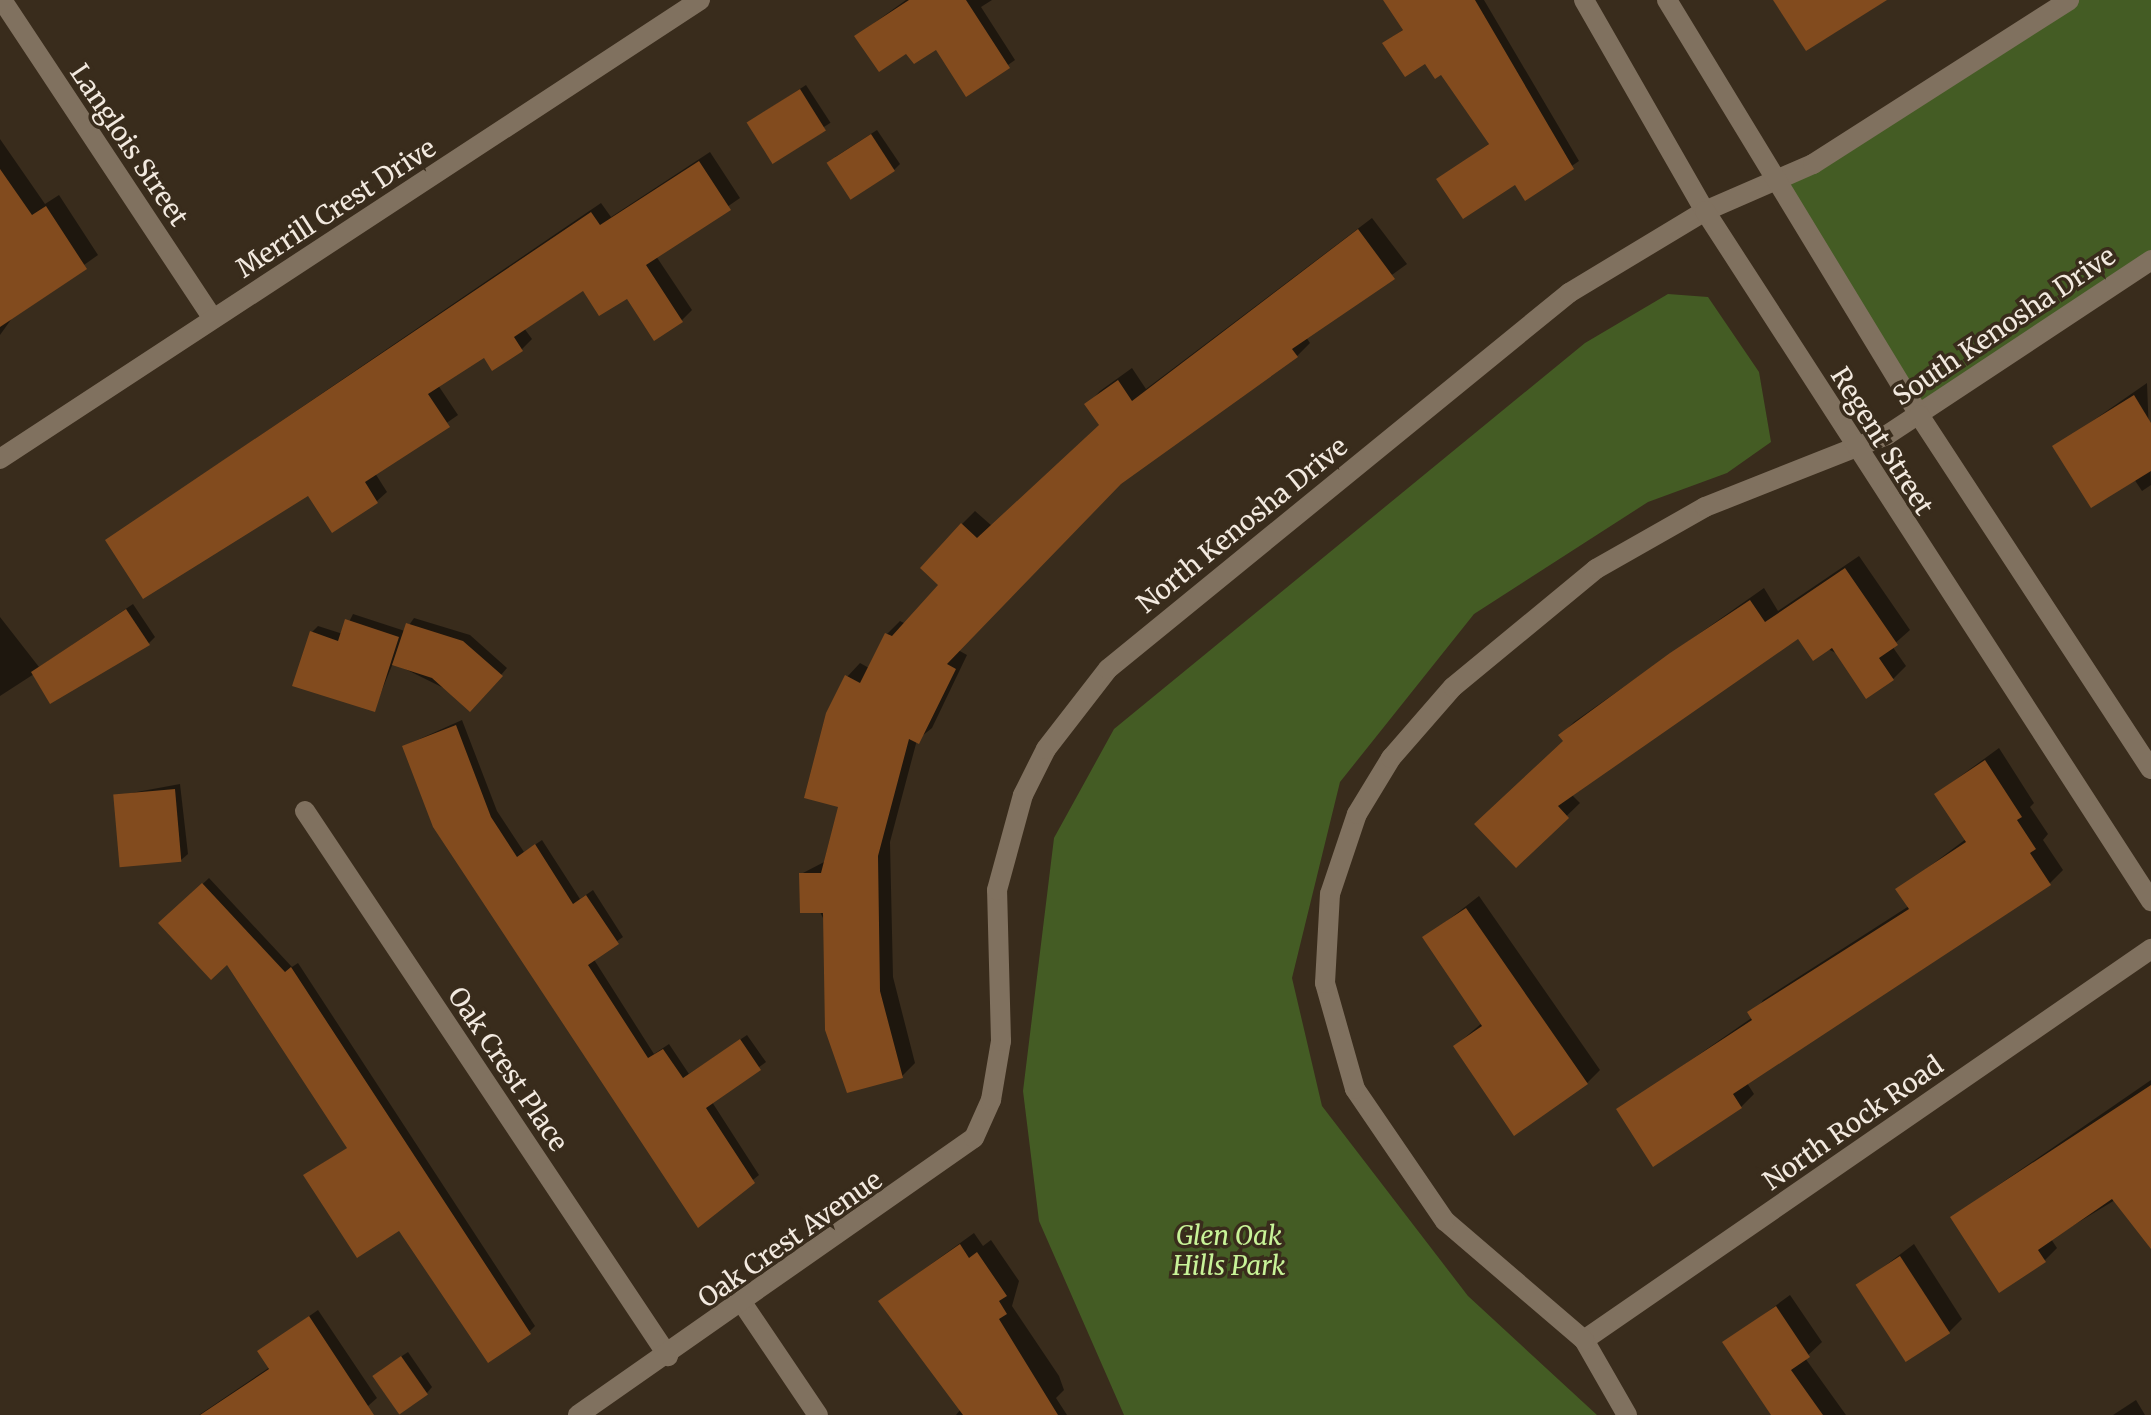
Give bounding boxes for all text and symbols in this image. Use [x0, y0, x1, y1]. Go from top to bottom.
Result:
street label: Langlois Street [63, 58, 195, 232]
street label: Merrill Crest Drive [230, 132, 442, 284]
street label: South Kenosha Drive [1887, 240, 2121, 412]
street label: Regent Street [1824, 361, 1940, 521]
street label: North Kenosha Drive [1131, 431, 1353, 619]
street label: Oak Crest Place [442, 981, 574, 1157]
street label: North Rock Road [1757, 1049, 1949, 1197]
street label: Oak Crest Avenue [692, 1164, 888, 1314]
park label: Glen Oak Hills Park [1172, 1220, 1286, 1282]

